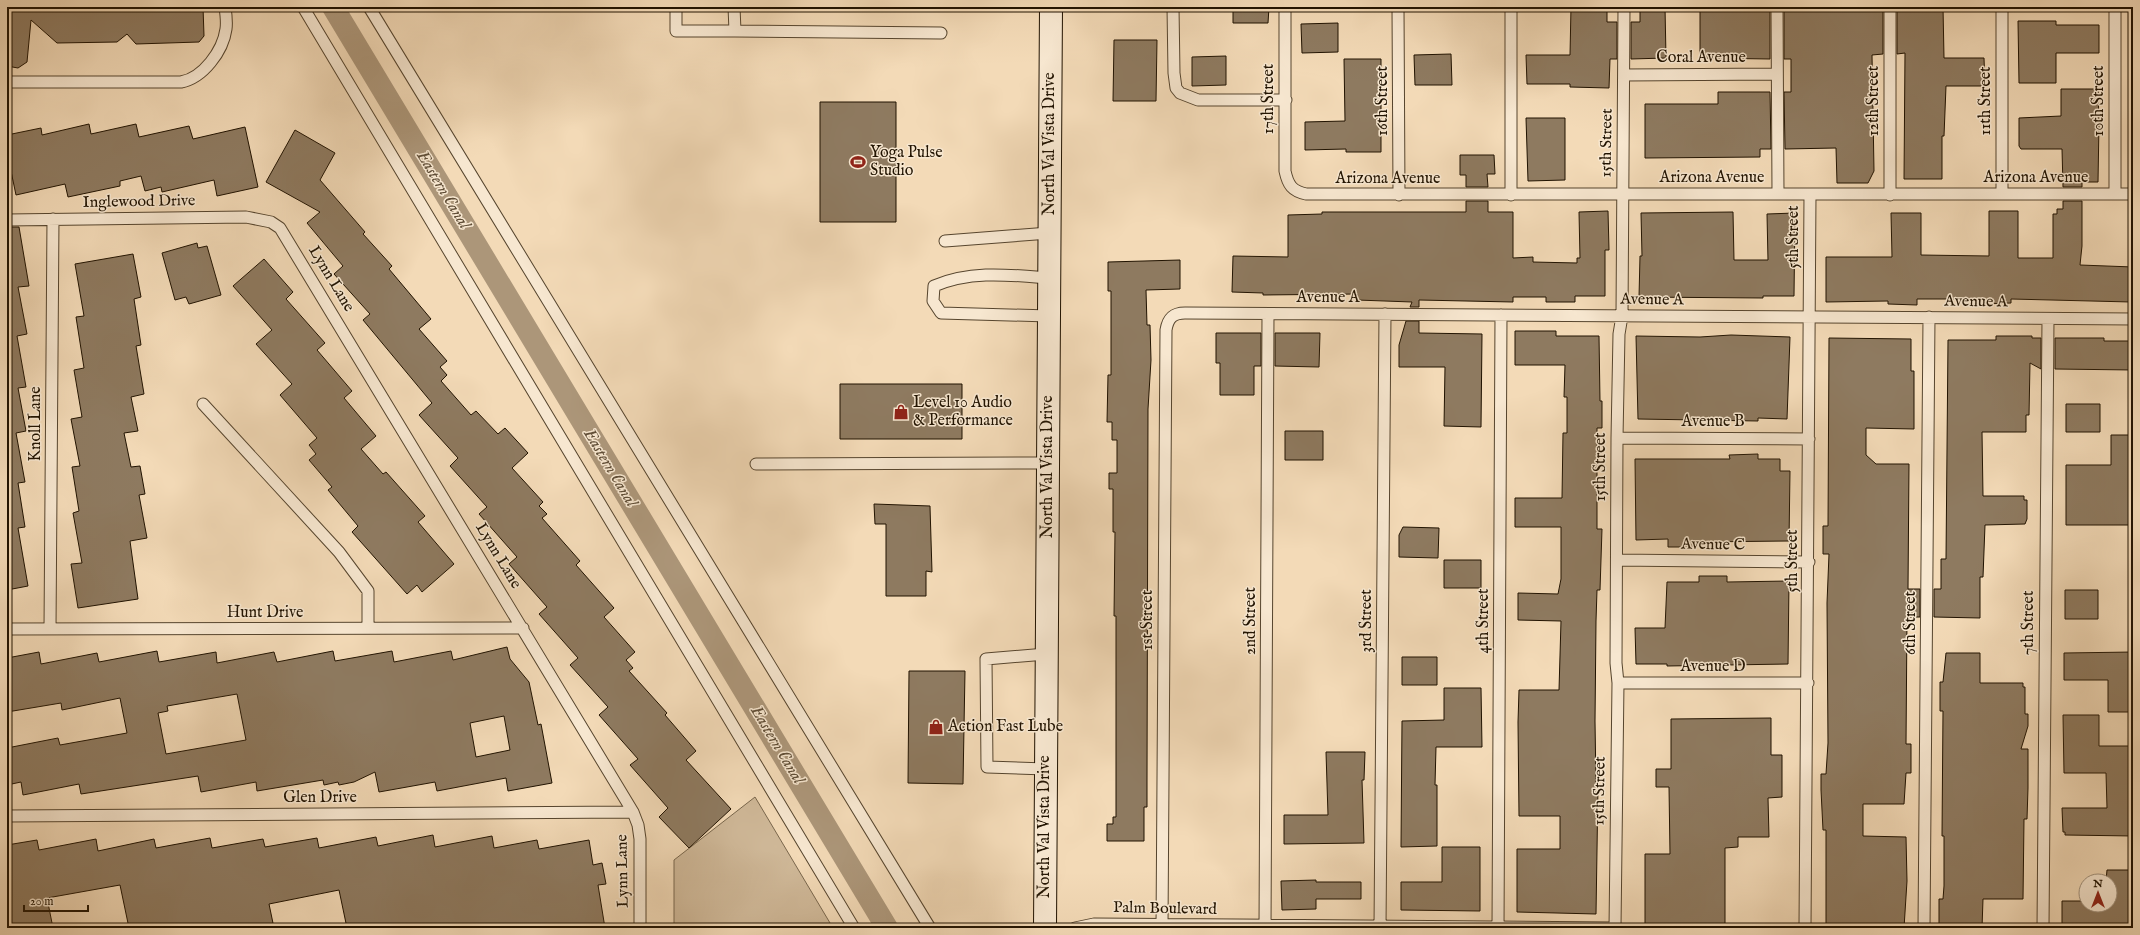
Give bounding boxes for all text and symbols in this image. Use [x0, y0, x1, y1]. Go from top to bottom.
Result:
street label: Coral Avenue [1656, 48, 1746, 68]
street label: 17th Street [1259, 63, 1279, 134]
street label: 12th Street [1864, 65, 1884, 136]
street label: 10th Street [2089, 65, 2109, 137]
street label: 16th Street [1373, 66, 1393, 136]
street label: 11th Street [1976, 66, 1996, 136]
street label: North Val Vista Drive [1040, 72, 1060, 216]
street label: 15th Street [1596, 108, 1618, 178]
place label: Yoga Pulse Studio [870, 143, 943, 181]
water label: Eastern Canal [411, 146, 476, 235]
sports icon: Yoga Pulse Studio [849, 153, 867, 171]
street label: Arizona Avenue [1659, 168, 1764, 188]
street label: Arizona Avenue [1983, 168, 2088, 188]
street label: Arizona Avenue [1335, 169, 1440, 189]
street label: Inglewood Drive [82, 191, 196, 213]
street label: 5th Street [1784, 205, 1804, 269]
street label: Lynn Lane [303, 242, 359, 316]
street label: Avenue A [1295, 288, 1361, 308]
street label: Avenue A [1619, 289, 1685, 311]
street label: Avenue A [1943, 291, 2009, 313]
street label: Knoll Lane [26, 386, 46, 462]
place label: Level 10 Audio & Performance [913, 393, 1013, 431]
street label: North Val Vista Drive [1038, 395, 1058, 539]
shop icon: Level 10 Audio & Performance [892, 403, 910, 421]
street label: Avenue B [1681, 412, 1744, 432]
water label: Eastern Canal [578, 424, 643, 513]
street label: 15th Street [1591, 432, 1611, 502]
street label: Lynn Lane [470, 519, 526, 593]
street label: 5th Street [1783, 529, 1803, 593]
street label: Avenue C [1680, 534, 1745, 556]
street label: 2nd Street [1241, 587, 1261, 655]
street label: 4th Street [1474, 588, 1494, 654]
street label: 1st Street [1138, 589, 1158, 650]
street label: 3rd Street [1357, 589, 1377, 653]
street label: 6th Street [1901, 590, 1921, 655]
street label: 7th Street [2019, 590, 2039, 655]
street label: Hunt Drive [227, 603, 303, 623]
street label: Avenue D [1679, 657, 1746, 677]
water label: Eastern Canal [745, 701, 810, 790]
place label: Action Fast Lube [947, 717, 1063, 737]
shop icon: Action Fast Lube [927, 718, 945, 736]
street label: North Val Vista Drive [1035, 755, 1055, 899]
street label: 15th Street [1589, 756, 1611, 826]
street label: Glen Drive [283, 788, 357, 808]
street label: Lynn Lane [612, 834, 634, 908]
north arrow [2078, 873, 2118, 913]
text: N [2092, 877, 2103, 891]
scale bar [24, 887, 88, 913]
text: 20 m [30, 894, 53, 909]
street label: Palm Boulevard [1113, 898, 1218, 920]

